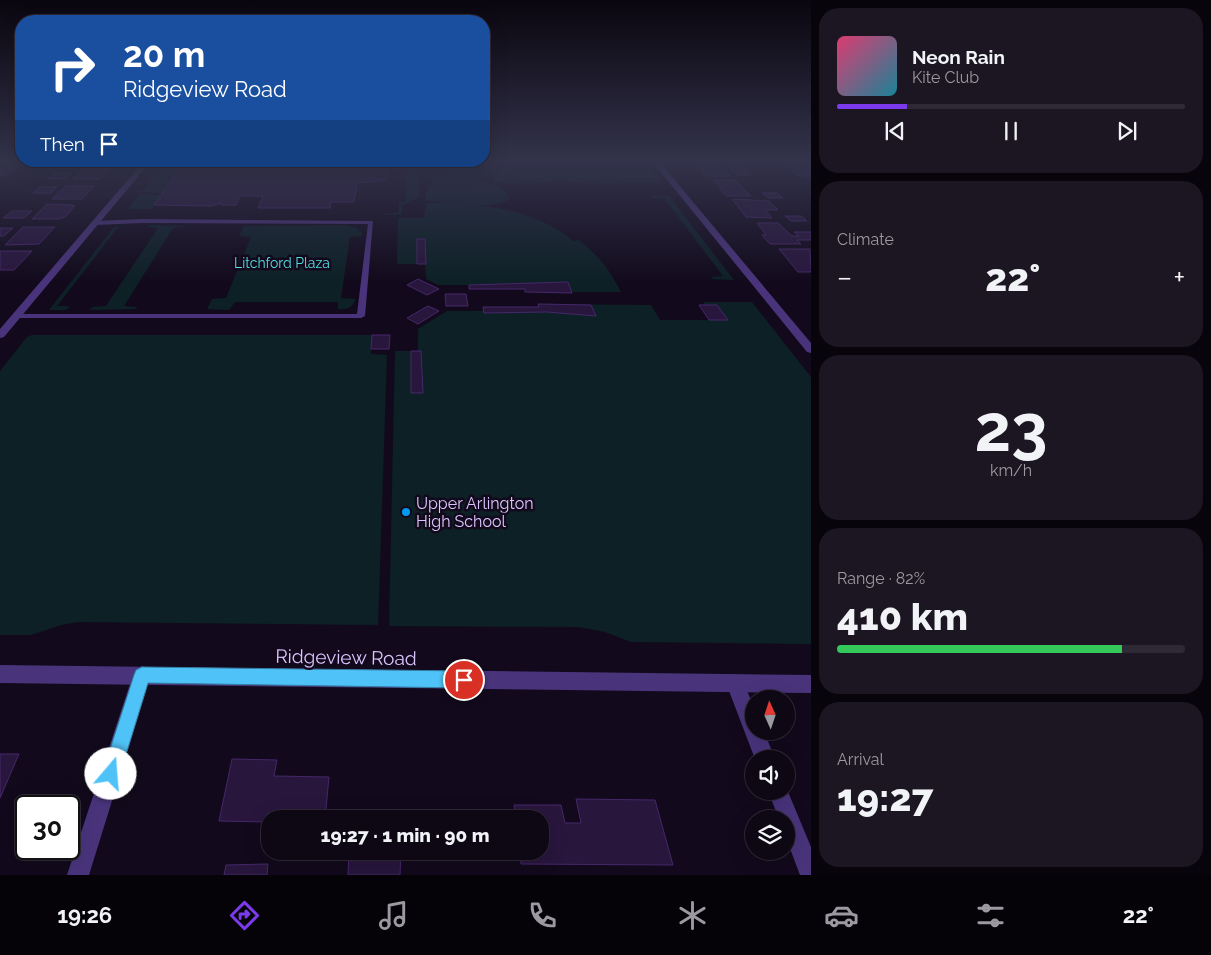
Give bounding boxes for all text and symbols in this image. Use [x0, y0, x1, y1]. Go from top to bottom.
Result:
text: 20 m [123, 34, 205, 75]
icon: right [40, 35, 105, 100]
text: Neon Rain [912, 46, 1005, 68]
text: Kite Club [912, 68, 979, 87]
text: Ridgeview Road [123, 76, 287, 102]
icon: previous [881, 117, 909, 145]
icon: pause [997, 117, 1025, 145]
icon: next [1113, 117, 1141, 145]
icon: arrive [95, 130, 123, 158]
text: Then [40, 133, 85, 155]
text: Climate [837, 230, 894, 249]
park label: Litchford Plaza [234, 255, 330, 271]
text: 22° [985, 255, 1040, 300]
text: − [837, 261, 852, 294]
text: + [1173, 261, 1185, 294]
text: 23 [975, 390, 1047, 466]
text: km/h [990, 461, 1032, 480]
place label: Upper Arlington High School [416, 494, 534, 531]
marker: Upper Arlington High School [400, 506, 412, 518]
text: Range · 82% [837, 569, 925, 588]
text: 410 km [837, 594, 968, 639]
street label: Ridgeview Road [275, 645, 417, 669]
pin [443, 659, 485, 701]
icon: arrive [450, 666, 478, 694]
north arrow [745, 690, 795, 740]
map controls [745, 690, 795, 860]
position arrow [84, 747, 136, 799]
button: sound [745, 750, 795, 800]
text: Arrival [837, 750, 884, 769]
text: 19:27 [837, 775, 933, 820]
speed limit sign: 30 [15, 795, 80, 860]
button: layers [745, 810, 795, 860]
text: 19:27 · 1 min · 90 m [321, 824, 489, 846]
icon: directions [227, 898, 262, 933]
icon: music [376, 898, 411, 933]
icon: phone [525, 898, 560, 933]
icon: climate [675, 898, 710, 933]
icon: car [824, 898, 859, 933]
icon: filters [973, 898, 1008, 933]
text: 19:26 [57, 902, 112, 928]
text: 22° [1123, 902, 1154, 928]

